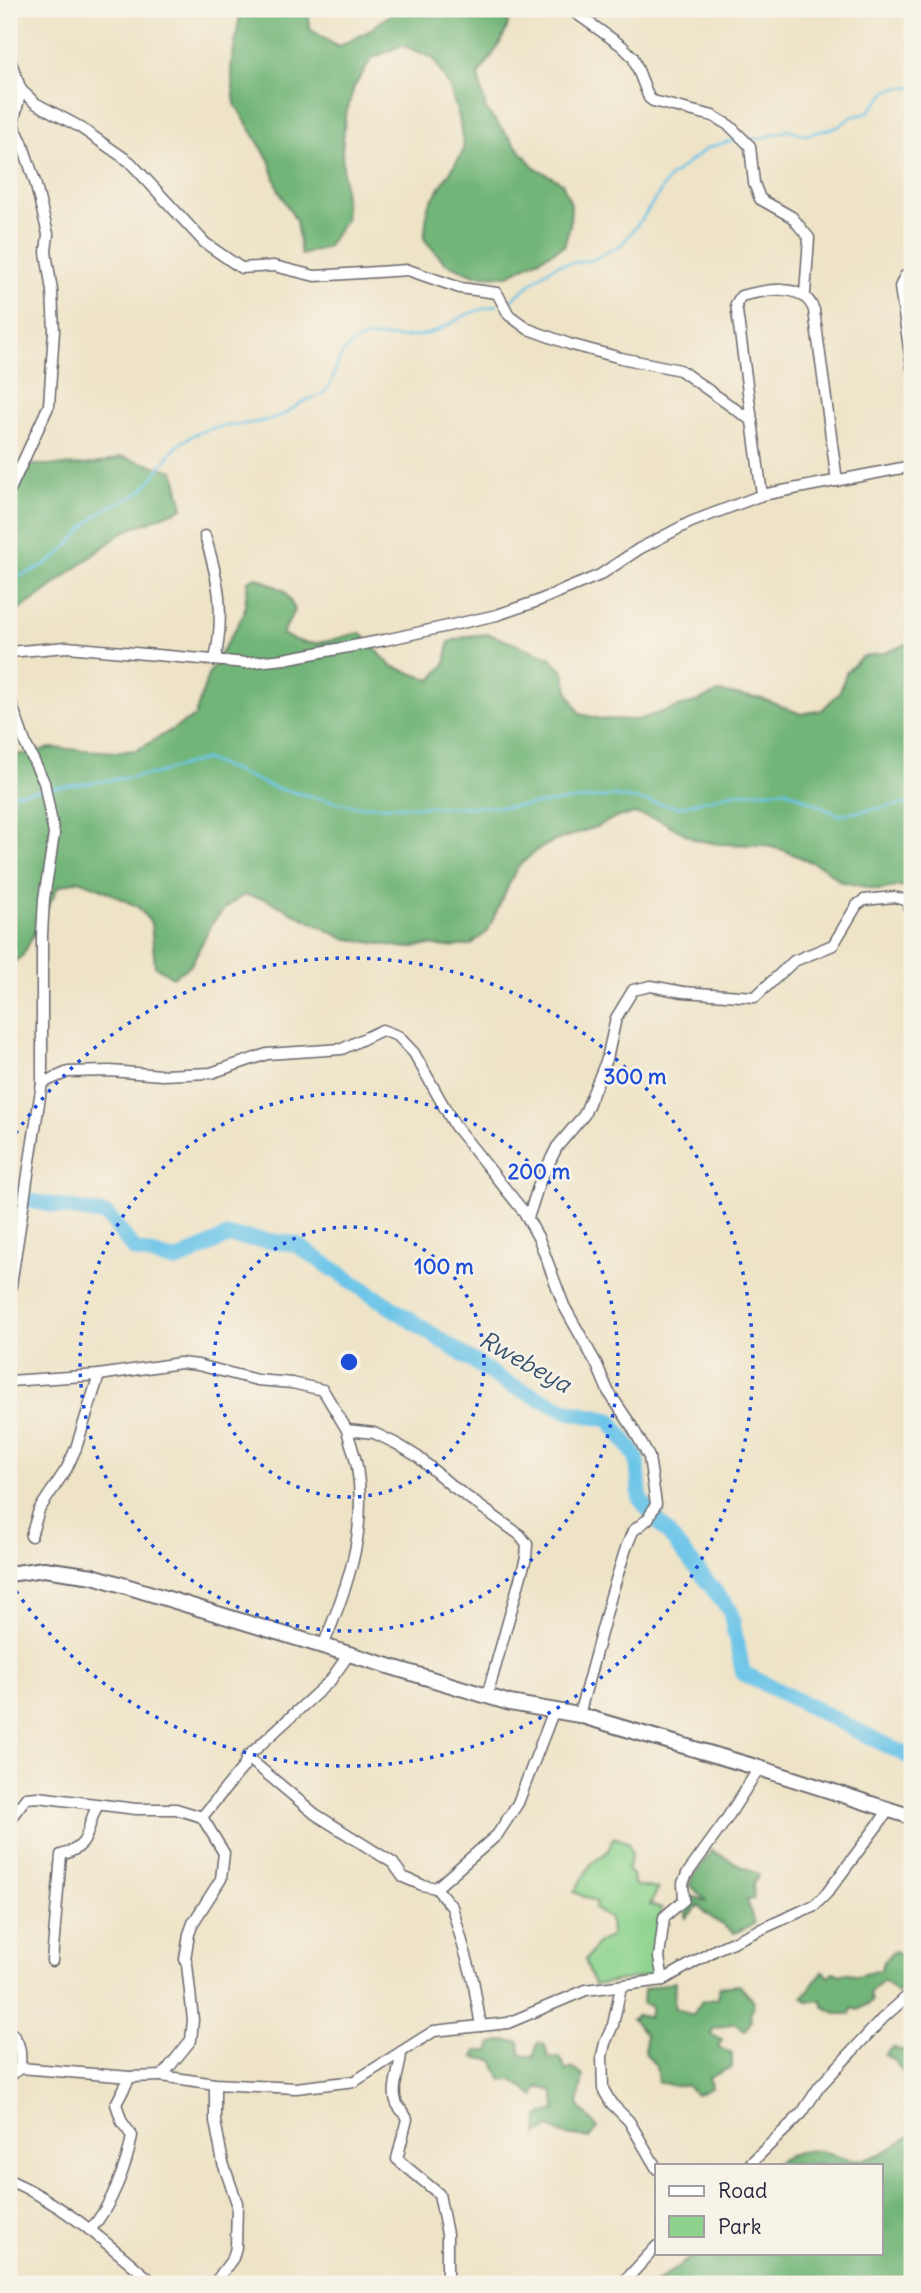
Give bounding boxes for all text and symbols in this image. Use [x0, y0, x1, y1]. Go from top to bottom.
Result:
text: 300 m [604, 1063, 667, 1090]
text: 200 m [508, 1158, 571, 1185]
text: 100 m [414, 1253, 474, 1280]
water label: Rwebeya [474, 1324, 578, 1399]
centre of rings [337, 1350, 361, 1374]
legend [655, 2164, 883, 2254]
text: Road [718, 2177, 767, 2204]
text: Park [718, 2213, 761, 2240]

